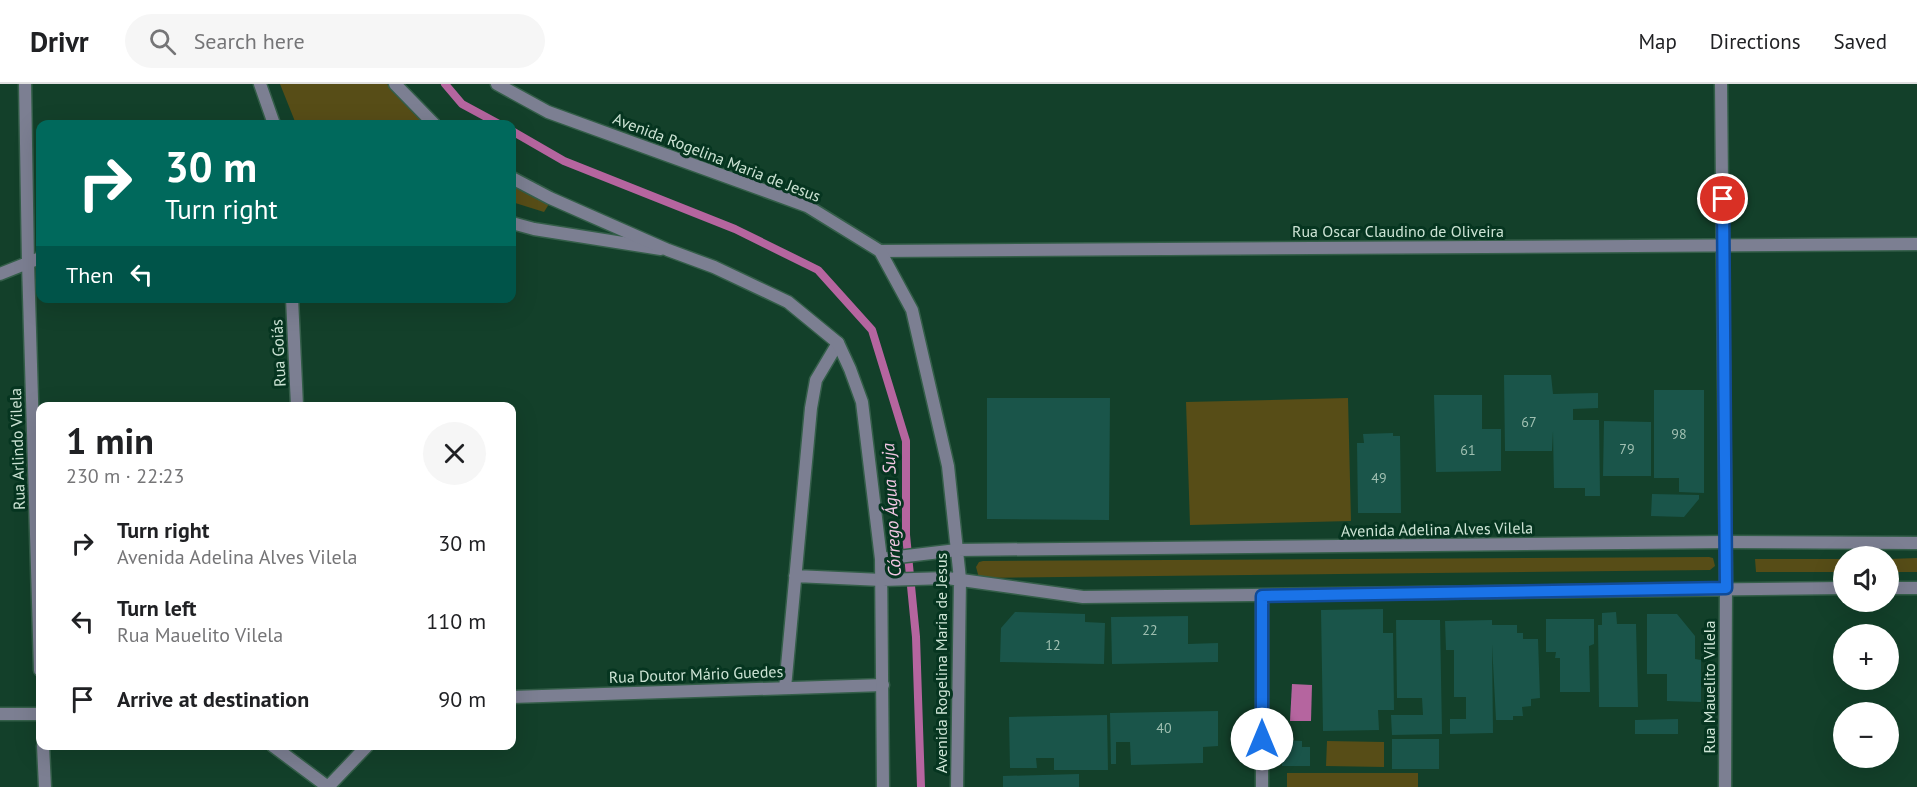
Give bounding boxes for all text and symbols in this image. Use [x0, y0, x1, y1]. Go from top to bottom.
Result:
search box [125, 14, 545, 68]
text: Drivr [30, 23, 89, 60]
icon: search [146, 25, 179, 58]
text: Search here [194, 27, 305, 55]
text: Map [1638, 28, 1677, 55]
text: Directions [1710, 28, 1801, 55]
text: Saved [1834, 28, 1887, 55]
street label: Avenida Rogelina Maria de Jesus [610, 108, 824, 206]
text: 30 m [165, 139, 257, 194]
icon: right [66, 144, 144, 222]
pin [1697, 173, 1748, 224]
icon: arrive [1706, 182, 1739, 215]
text: Turn right [165, 192, 278, 226]
street label: Rua Oscar Claudino de Oliveira [1292, 221, 1504, 241]
icon: left [125, 258, 158, 291]
text: Then [66, 261, 113, 289]
street label: Rua Goiás [266, 319, 290, 387]
street label: Rua Arlindo Vilela [5, 388, 29, 510]
house number: 67 [1521, 413, 1537, 431]
text: 1 min [66, 417, 154, 464]
button: close [423, 422, 486, 485]
house number: 98 [1671, 425, 1687, 443]
house number: 79 [1619, 440, 1635, 458]
house number: 61 [1460, 441, 1476, 459]
water label: Córrego Água Suja [876, 442, 906, 577]
text: 230 m · 22:23 [66, 463, 184, 489]
house number: 49 [1371, 469, 1387, 487]
text: Turn right [117, 516, 209, 544]
street label: Avenida Adelina Alves Vilela [1341, 517, 1533, 541]
icon: right [66, 527, 99, 560]
text: 30 m [438, 529, 486, 557]
text: Avenida Adelina Alves Vilela [117, 544, 357, 570]
map controls [1833, 546, 1899, 768]
button: sound [1833, 546, 1899, 612]
street label: Avenida Rogelina Maria de Jesus [931, 552, 951, 773]
text: Turn left [117, 594, 197, 622]
icon: left [66, 605, 99, 638]
text: 110 m [426, 607, 486, 635]
house number: 22 [1142, 621, 1158, 639]
street label: Rua Mauelito Vilela [1699, 621, 1719, 753]
text: Rua Mauelito Vilela [117, 622, 283, 648]
button: + [1833, 624, 1899, 690]
house number: 12 [1045, 636, 1061, 654]
street label: Rua Doutor Mário Guedes [608, 661, 784, 687]
icon: arrive [66, 683, 99, 716]
text: Arrive at destination [117, 685, 309, 713]
text: 90 m [438, 685, 486, 713]
button: − [1833, 702, 1899, 768]
position arrow [1230, 707, 1294, 771]
house number: 40 [1156, 719, 1172, 737]

